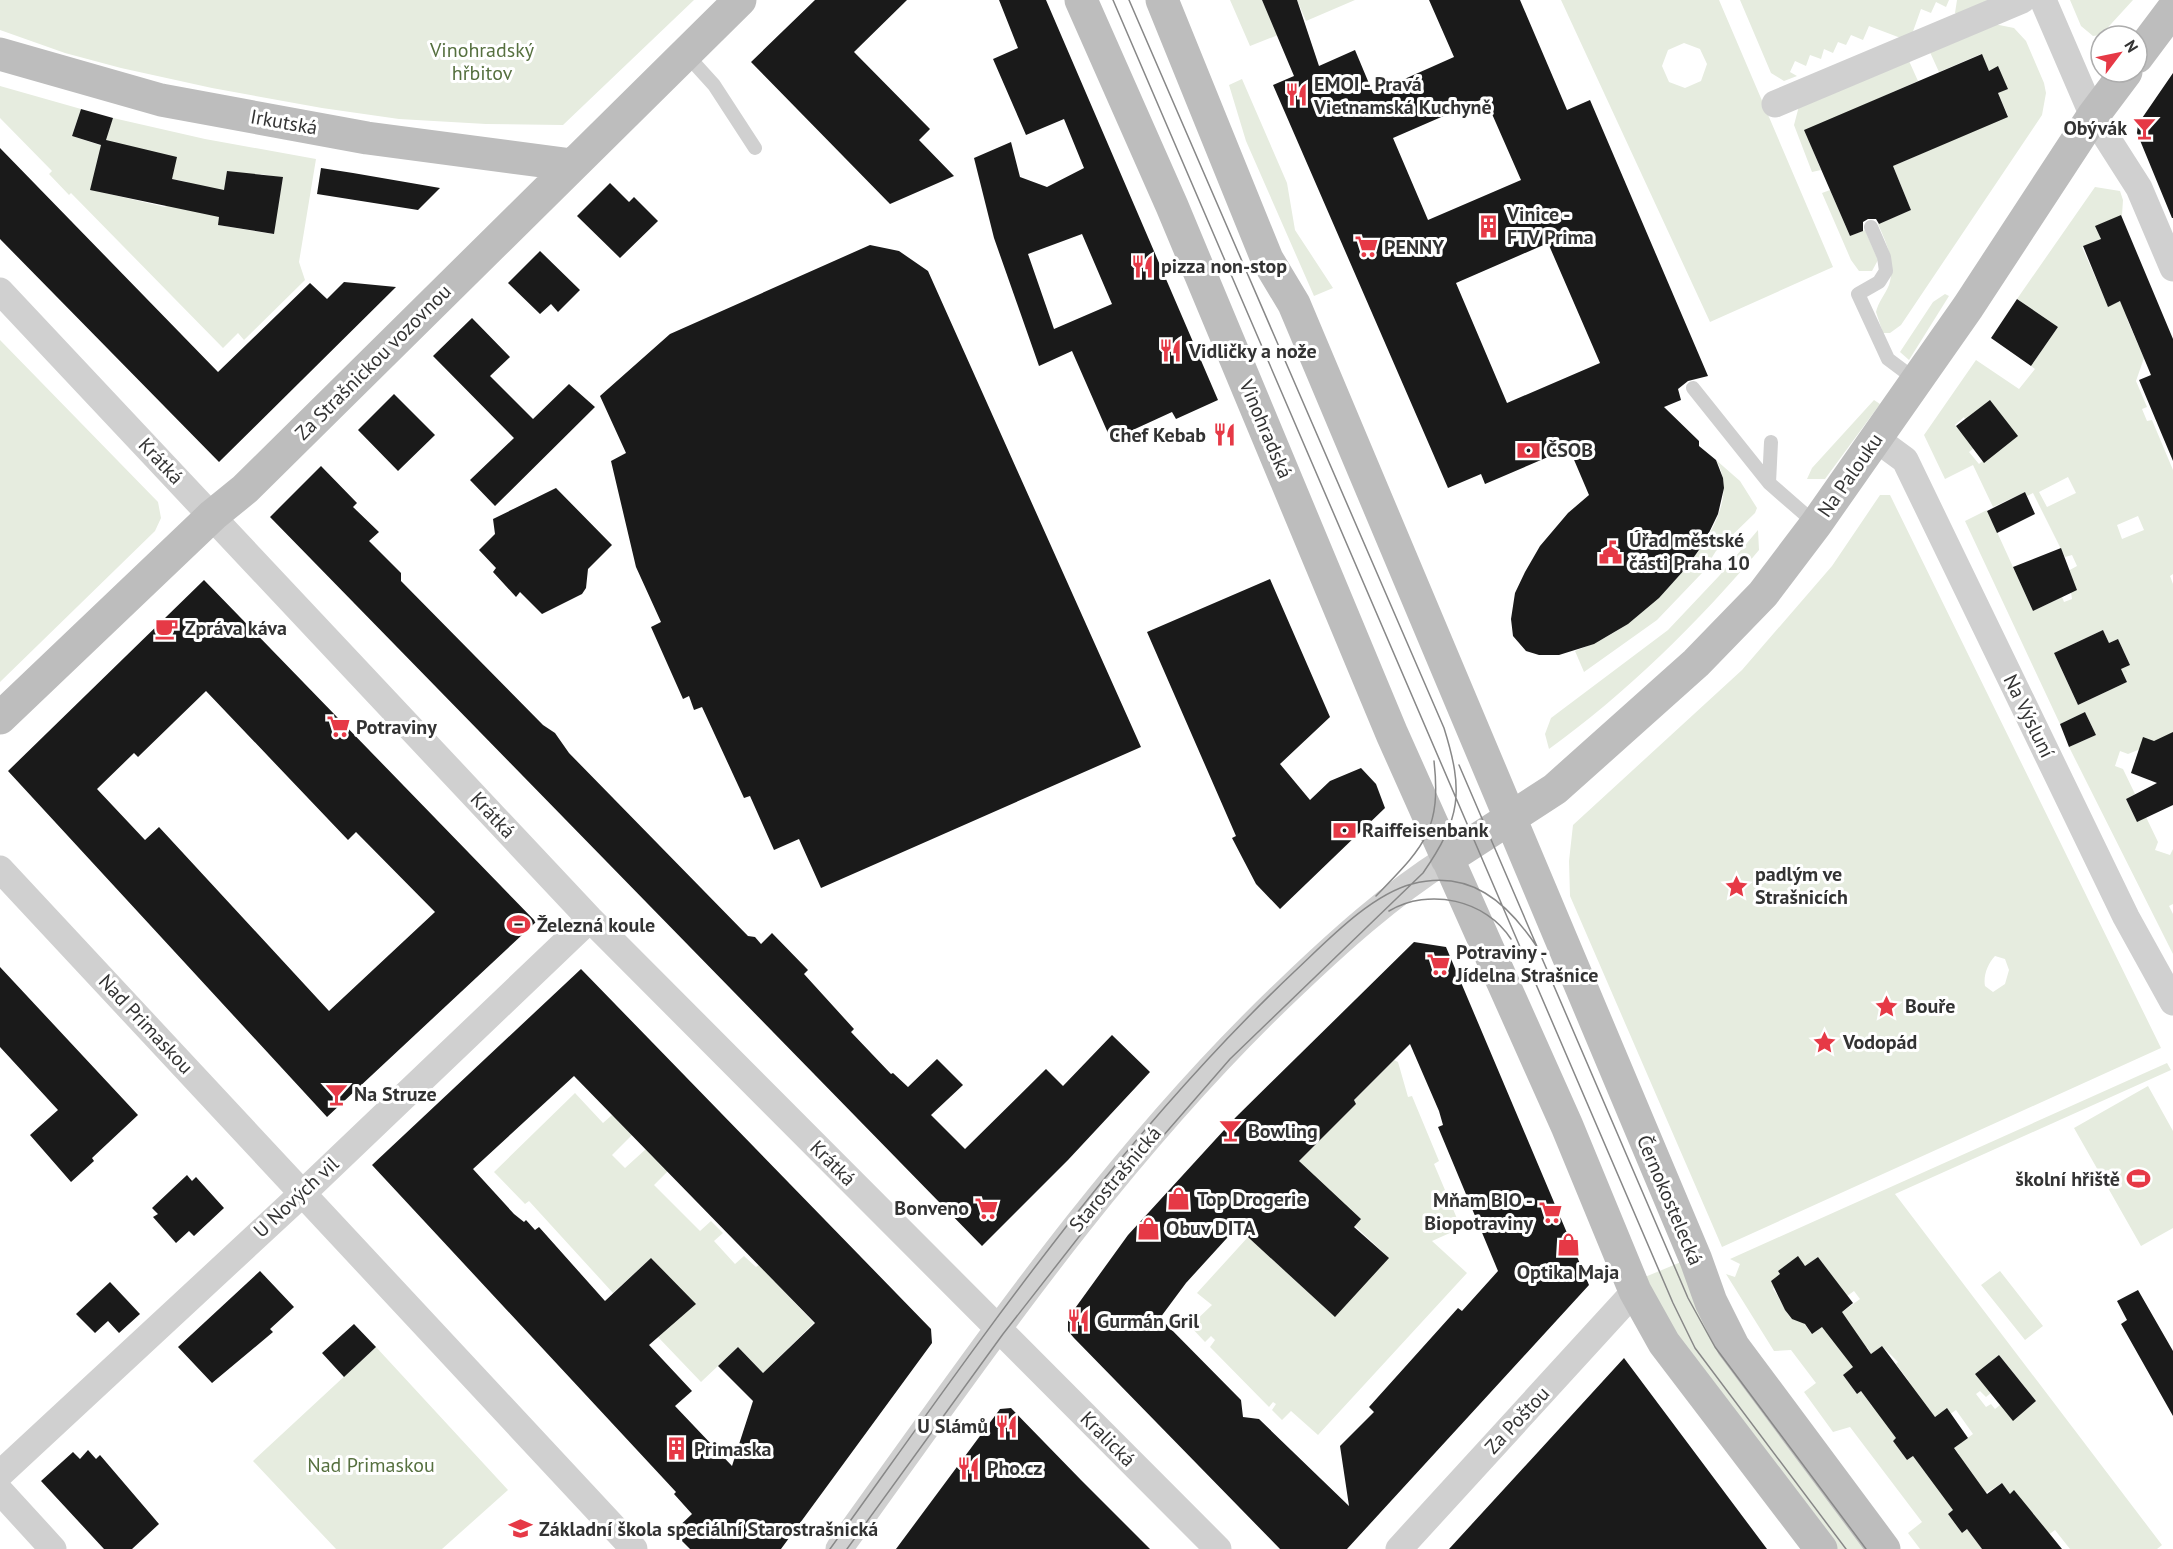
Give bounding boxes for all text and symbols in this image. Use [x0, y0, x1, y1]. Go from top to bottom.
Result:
north arrow [2089, 24, 2149, 84]
text: N [2120, 36, 2143, 56]
park label: Vinohradský hřbitov [429, 37, 535, 86]
place label: EMOI - Pravá Vietnamská Kuchyně [1313, 71, 1492, 120]
restaurant icon: EMOI - Pravá Vietnamská Kuchyně [1283, 82, 1309, 108]
street label: Irkutská [248, 103, 320, 141]
place label: Obývák [2063, 115, 2127, 141]
bar icon: Obývák [2132, 115, 2158, 141]
place label: Vinice - FTV Prima [1506, 201, 1594, 250]
building icon: Vinice - FTV Prima [1476, 213, 1502, 239]
supermarket icon: PENNY [1353, 234, 1379, 260]
place label: PENNY [1384, 234, 1444, 260]
restaurant icon: pizza non-stop [1130, 253, 1156, 279]
place label: pizza non-stop [1161, 253, 1287, 279]
street label: Za Strašnickou vozovnou [289, 278, 457, 446]
restaurant icon: Vidličky a nože [1158, 338, 1184, 364]
place label: Vidličky a nože [1188, 338, 1317, 364]
street label: Vinohradská [1233, 375, 1298, 482]
place label: Chef Kebab [1109, 422, 1206, 448]
restaurant icon: Chef Kebab [1211, 422, 1237, 448]
street label: Na Palouku [1812, 428, 1888, 522]
street label: Krátká [133, 432, 189, 490]
bank icon: ČSOB [1515, 437, 1541, 463]
place label: ČSOB [1546, 437, 1593, 463]
place label: Úřad městské části Praha 10 [1629, 527, 1750, 576]
public building icon: Úřad městské části Praha 10 [1598, 539, 1624, 565]
cafe icon: Zpráva káva [154, 615, 180, 641]
place label: Zpráva káva [185, 615, 287, 641]
street label: Na Výsluní [1998, 670, 2060, 762]
supermarket icon: Potraviny [325, 714, 351, 740]
place label: Potraviny [356, 714, 437, 740]
street label: Krátká [465, 786, 521, 844]
bank icon: Raiffeisenbank [1331, 817, 1357, 843]
place label: Raiffeisenbank [1362, 817, 1489, 843]
place label: padlým ve Strašnicích [1755, 861, 1848, 910]
place icon: padlým ve Strašnicích [1724, 873, 1750, 899]
sports icon: Železná koule [506, 912, 532, 938]
place label: Železná koule [537, 912, 655, 938]
place label: Potraviny - Jídelna Strašnice [1455, 939, 1598, 988]
supermarket icon: Potraviny - Jídelna Strašnice [1425, 951, 1451, 977]
street label: Nad Primaskou [93, 968, 199, 1080]
place icon: Bouře [1874, 993, 1900, 1019]
place label: Bouře [1905, 993, 1956, 1019]
place icon: Vodopád [1812, 1029, 1838, 1055]
place label: Vodopád [1842, 1029, 1917, 1055]
bar icon: Na Struze [323, 1081, 349, 1107]
place label: Na Struze [354, 1081, 437, 1107]
bar icon: Bowling [1217, 1118, 1243, 1144]
place label: Bowling [1248, 1118, 1318, 1144]
street label: Starostrašnická [1063, 1121, 1167, 1237]
street label: Černokostelecká [1631, 1131, 1709, 1269]
street label: Krátká [804, 1134, 862, 1192]
street label: U Nových vil [248, 1151, 344, 1243]
place label: školní hřiště [2015, 1166, 2120, 1192]
sports icon: školní hřiště [2125, 1166, 2151, 1192]
shop icon: Top Drogerie [1166, 1186, 1192, 1212]
place label: Top Drogerie [1197, 1186, 1307, 1212]
place label: Mňam BIO - Biopotraviny [1424, 1187, 1533, 1236]
place label: Bonveno [894, 1195, 969, 1221]
supermarket icon: Bonveno [974, 1195, 1000, 1221]
supermarket icon: Mňam BIO - Biopotraviny [1538, 1199, 1564, 1225]
shop icon: Obuv DITA [1135, 1215, 1161, 1241]
place label: Obuv DITA [1166, 1215, 1256, 1241]
shop icon: Optika Maja [1555, 1232, 1581, 1258]
place label: Optika Maja [1517, 1259, 1619, 1285]
restaurant icon: Gurmán Gril [1066, 1308, 1092, 1334]
place label: Gurmán Gril [1097, 1308, 1199, 1334]
street label: Za Poštou [1479, 1381, 1555, 1459]
street label: Kralická [1075, 1406, 1141, 1472]
place label: U Slámů [917, 1413, 988, 1439]
restaurant icon: U Slámů [993, 1413, 1019, 1439]
building icon: Primaska [663, 1436, 689, 1462]
place label: Primaska [694, 1436, 772, 1462]
park label: Nad Primaskou [307, 1452, 435, 1478]
restaurant icon: Pho.cz [956, 1455, 982, 1481]
place label: Pho.cz [987, 1455, 1042, 1481]
school or university icon: Základní škola speciální Starostrašnická [508, 1516, 534, 1542]
place label: Základní škola speciální Starostrašnická [539, 1516, 878, 1542]

